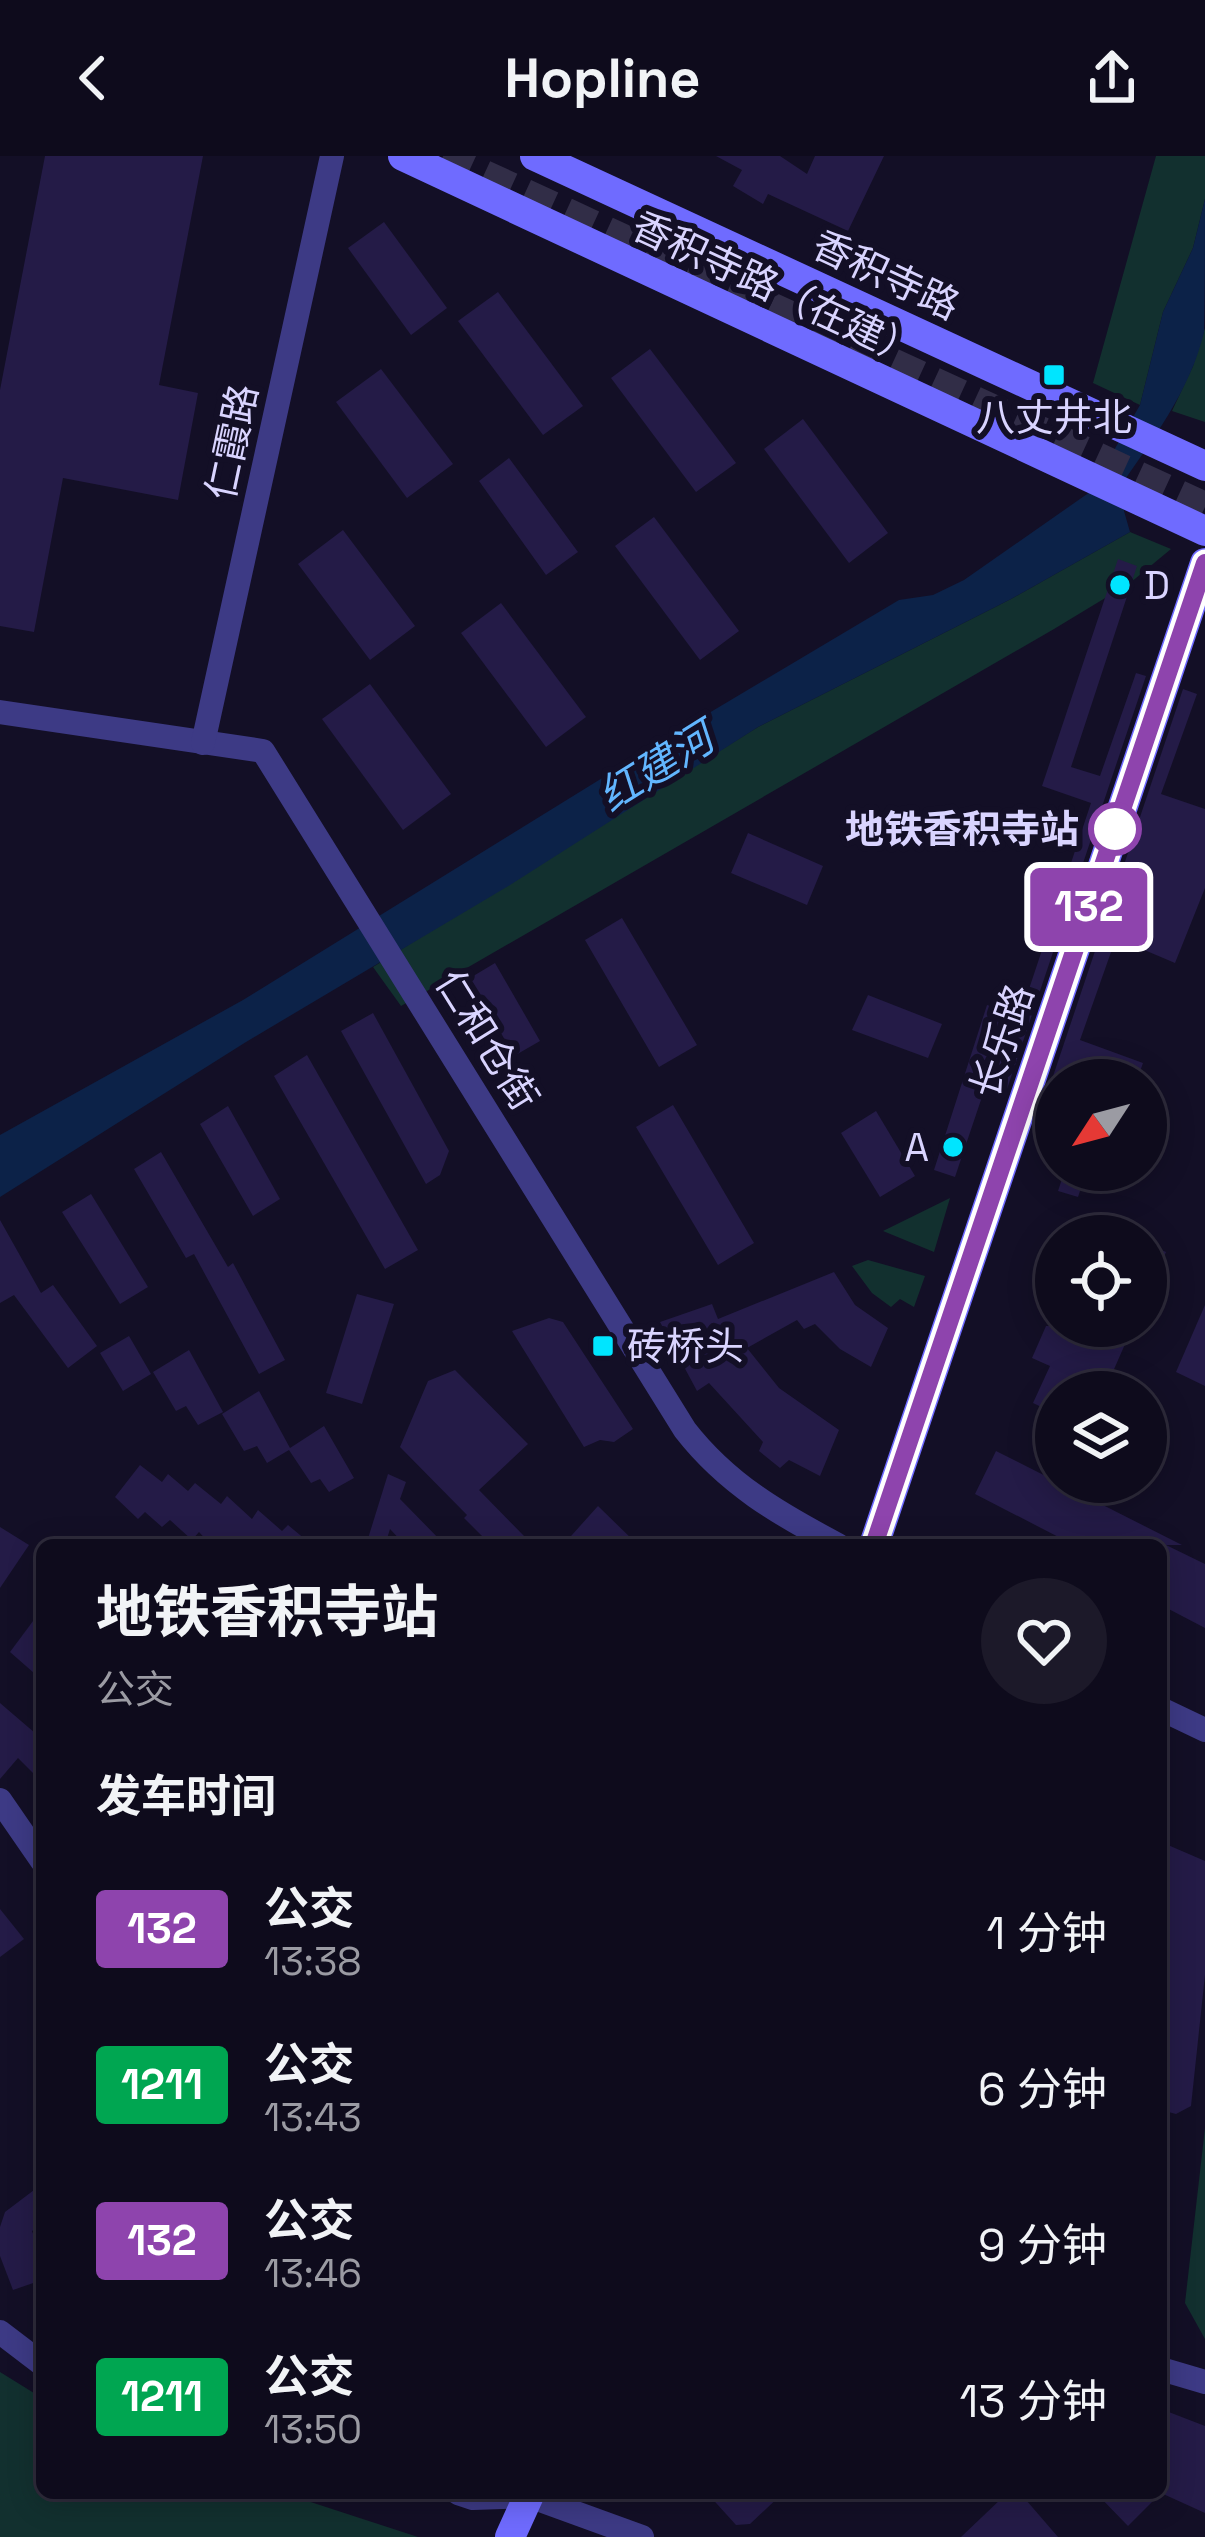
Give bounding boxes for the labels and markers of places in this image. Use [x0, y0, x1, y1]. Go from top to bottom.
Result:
marker: 八丈井北 [1041, 362, 1067, 388]
place label: 八丈井北 [976, 393, 1132, 442]
place label: D [1144, 561, 1170, 610]
marker: D [1107, 572, 1133, 598]
marker: 地铁香积寺站 [1090, 804, 1140, 854]
place label: 地铁香积寺站 [845, 805, 1079, 854]
place label: A [904, 1123, 929, 1172]
marker: A [940, 1134, 966, 1160]
place label: 砖桥头 [627, 1322, 744, 1371]
marker: 砖桥头 [590, 1333, 616, 1359]

